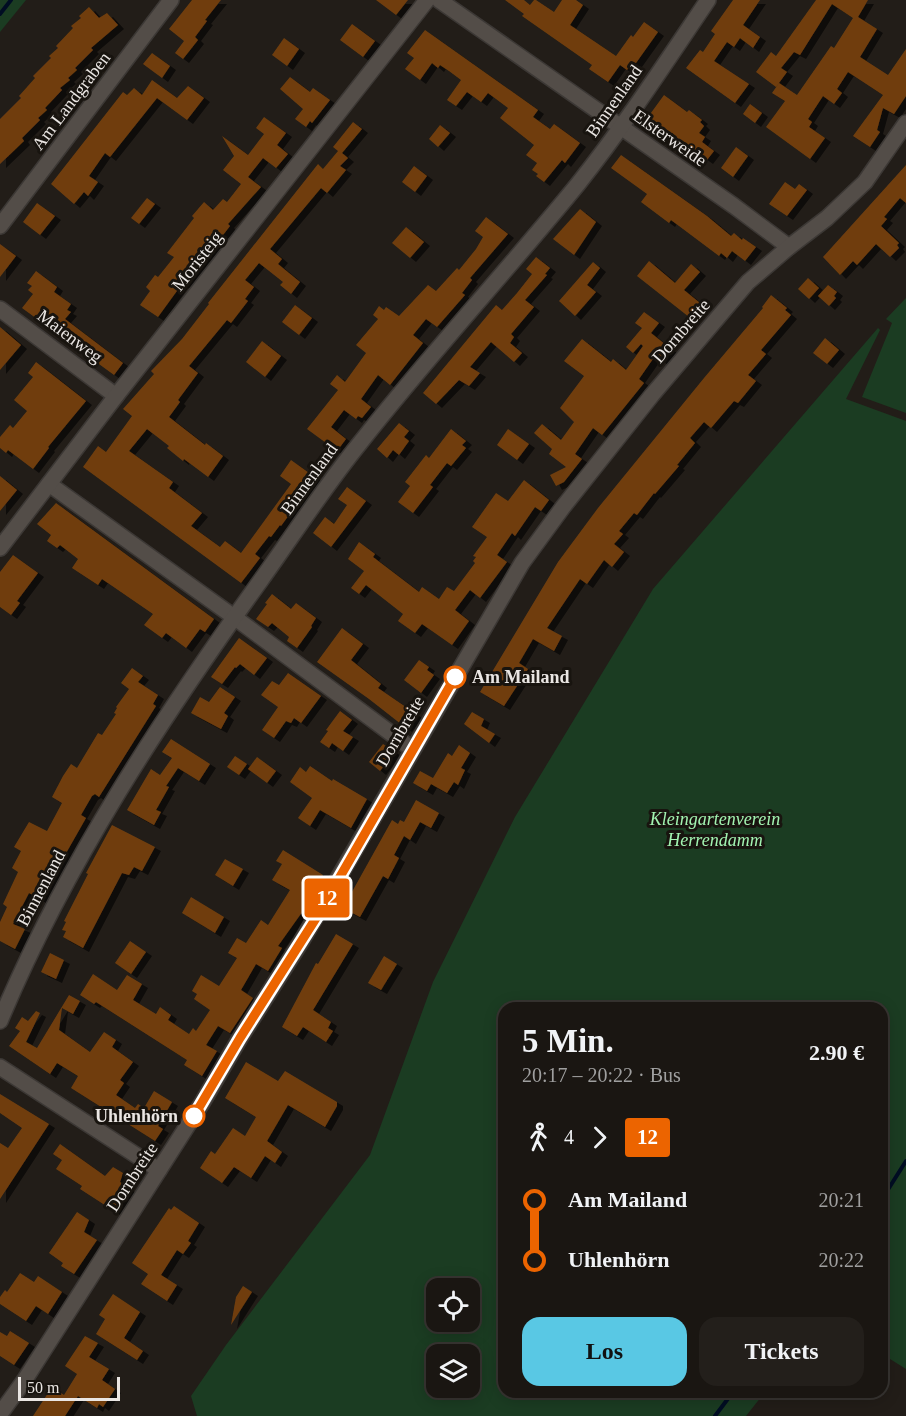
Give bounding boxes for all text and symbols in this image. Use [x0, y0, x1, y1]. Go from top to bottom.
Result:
street label: Am Landgraben [28, 48, 114, 154]
street label: Binnenland [582, 61, 646, 141]
street label: Elsterweide [629, 105, 711, 171]
street label: Moristeig [168, 227, 226, 295]
street label: Dornbreite [648, 295, 714, 367]
street label: Maienweg [34, 305, 106, 367]
street label: Binnenland [277, 440, 341, 518]
marker: Am Mailand [444, 666, 466, 688]
place label: Am Mailand [472, 667, 570, 687]
street label: Dornbreite [372, 692, 428, 770]
park label: Kleingartenverein Herrendamm [649, 809, 780, 850]
street label: Binnenland [13, 847, 69, 929]
line badge: 12 [300, 878, 354, 918]
text: 12 [317, 886, 338, 910]
text: 5 Min. [522, 1023, 614, 1059]
text: 2.90 € [809, 1040, 864, 1065]
text: 20:17 – 20:22 · Bus [522, 1064, 681, 1086]
marker: Uhlenhörn [183, 1105, 205, 1127]
place label: Uhlenhörn [95, 1106, 178, 1126]
icon: walk [522, 1121, 555, 1154]
icon: forward [583, 1121, 616, 1154]
text: 12 [637, 1125, 658, 1149]
text: 4 [564, 1126, 574, 1148]
street label: Dornbreite [102, 1139, 162, 1215]
text: Am Mailand [568, 1187, 687, 1212]
text: 20:21 [818, 1189, 864, 1211]
text: Uhlenhörn [568, 1247, 669, 1272]
text: 20:22 [818, 1249, 864, 1271]
map controls [426, 1278, 480, 1398]
button: locate [426, 1278, 480, 1332]
button: Los [522, 1317, 687, 1386]
button: Tickets [699, 1317, 864, 1386]
button: layers [426, 1344, 480, 1398]
scale bar [18, 1374, 120, 1402]
text: 50 m [27, 1379, 59, 1396]

